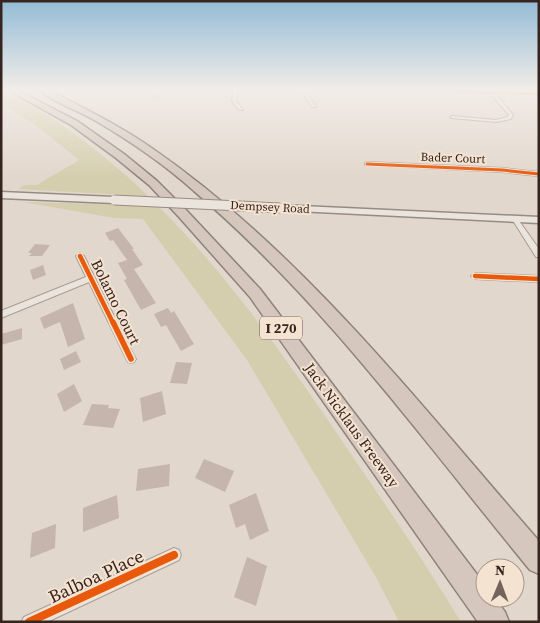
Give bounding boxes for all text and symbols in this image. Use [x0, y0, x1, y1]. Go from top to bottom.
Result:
street label: Bader Court [420, 149, 486, 167]
street label: Dempsey Road [230, 197, 310, 217]
street label: Bolamo Court [86, 256, 146, 348]
road number: I 270 [260, 316, 302, 339]
street label: Jack Nicklaus Freeway [299, 358, 405, 492]
street label: Balboa Place [44, 543, 148, 609]
north arrow [475, 558, 525, 608]
text: N [495, 560, 506, 580]

